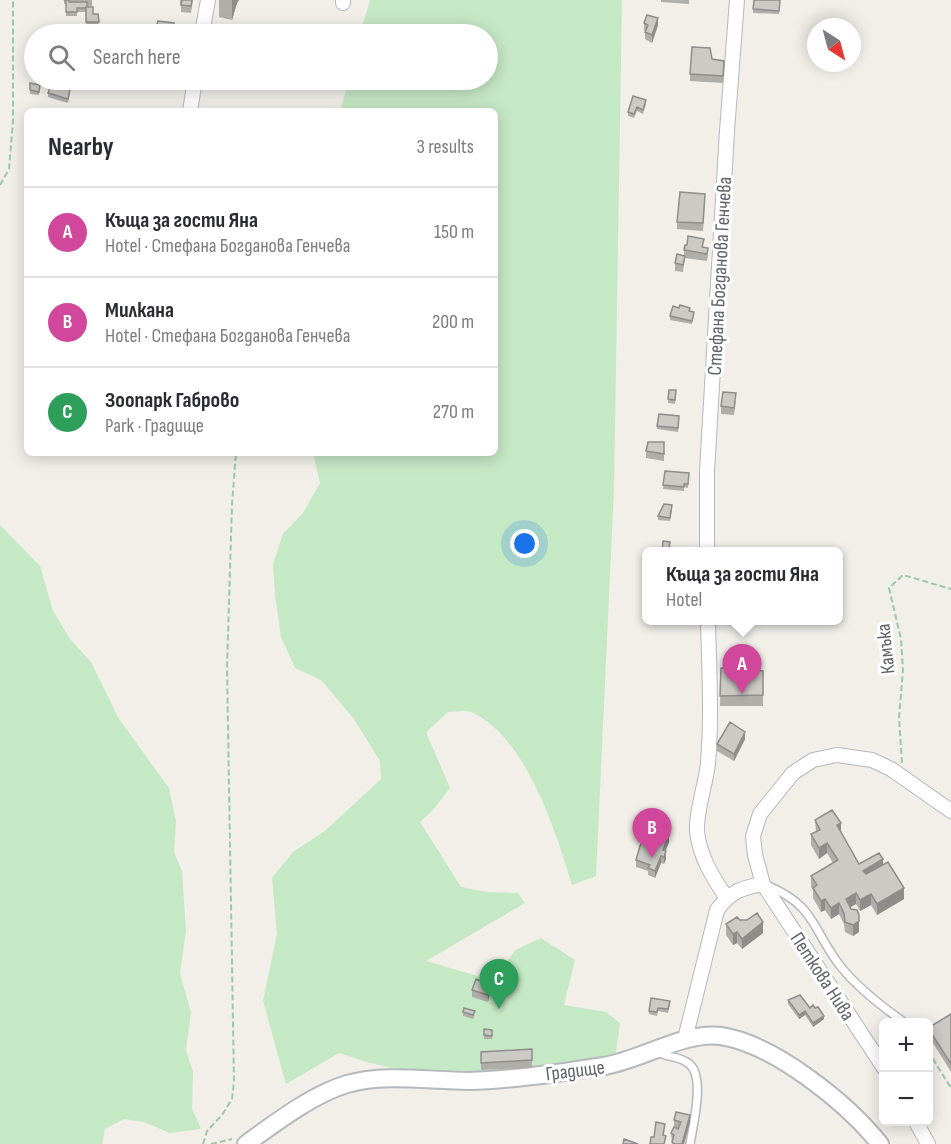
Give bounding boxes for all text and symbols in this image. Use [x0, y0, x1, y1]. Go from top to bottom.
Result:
north arrow [807, 18, 861, 72]
search box [24, 24, 498, 90]
icon: search [45, 41, 78, 74]
text: Search here [93, 44, 180, 71]
text: Nearby [48, 132, 114, 163]
text: 3 results [417, 135, 474, 159]
street label: Стефана Богданова Генчева [703, 176, 737, 376]
text: Къща за гости Яна [105, 207, 258, 234]
text: A [63, 220, 72, 244]
text: 150 m [434, 220, 474, 244]
text: Hotel · Стефана Богданова Генчева [105, 234, 350, 258]
text: Милкана [105, 297, 174, 324]
text: B [63, 310, 72, 334]
text: 200 m [432, 310, 474, 334]
text: Hotel · Стефана Богданова Генчева [105, 324, 350, 348]
text: Зоопарк Габрово [105, 387, 239, 414]
text: C [62, 400, 73, 424]
text: 270 m [433, 400, 474, 424]
text: Park · Градище [105, 414, 204, 438]
your location [510, 529, 539, 558]
popup [642, 547, 843, 625]
text: Къща за гости Яна [666, 561, 819, 588]
text: Hotel [666, 588, 702, 612]
street label: Камъка [871, 623, 901, 675]
pin: A [722, 644, 762, 694]
pin: B [632, 808, 672, 858]
street label: Петкова Нива [785, 928, 860, 1025]
pin: C [480, 960, 518, 1009]
map controls [879, 1018, 933, 1126]
button: + [879, 1018, 933, 1072]
street label: Градище [544, 1055, 606, 1087]
button: − [879, 1072, 933, 1126]

